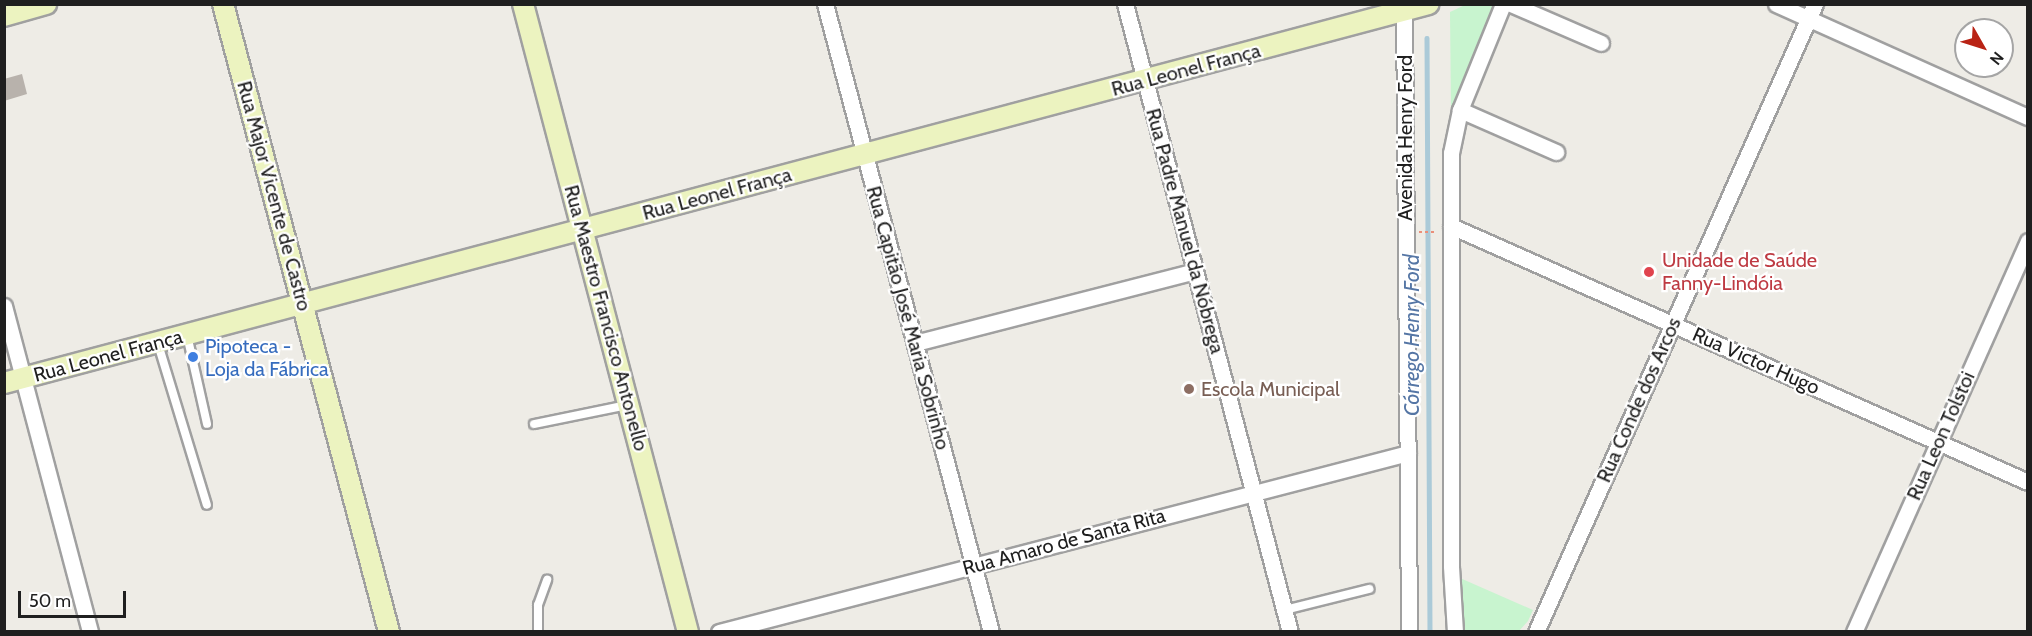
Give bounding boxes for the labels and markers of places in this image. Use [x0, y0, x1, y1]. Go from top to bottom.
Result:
place label: Unidade de Saúde Fanny-Lindóia [1662, 248, 1817, 295]
marker: Unidade de Saúde Fanny-Lindóia [1640, 263, 1658, 281]
place label: Pipoteca - Loja da Fábrica [205, 334, 329, 381]
marker: Pipoteca - Loja da Fábrica [186, 350, 200, 364]
place label: Escola Municipal [1201, 377, 1340, 401]
marker: Escola Municipal [1182, 382, 1196, 396]

